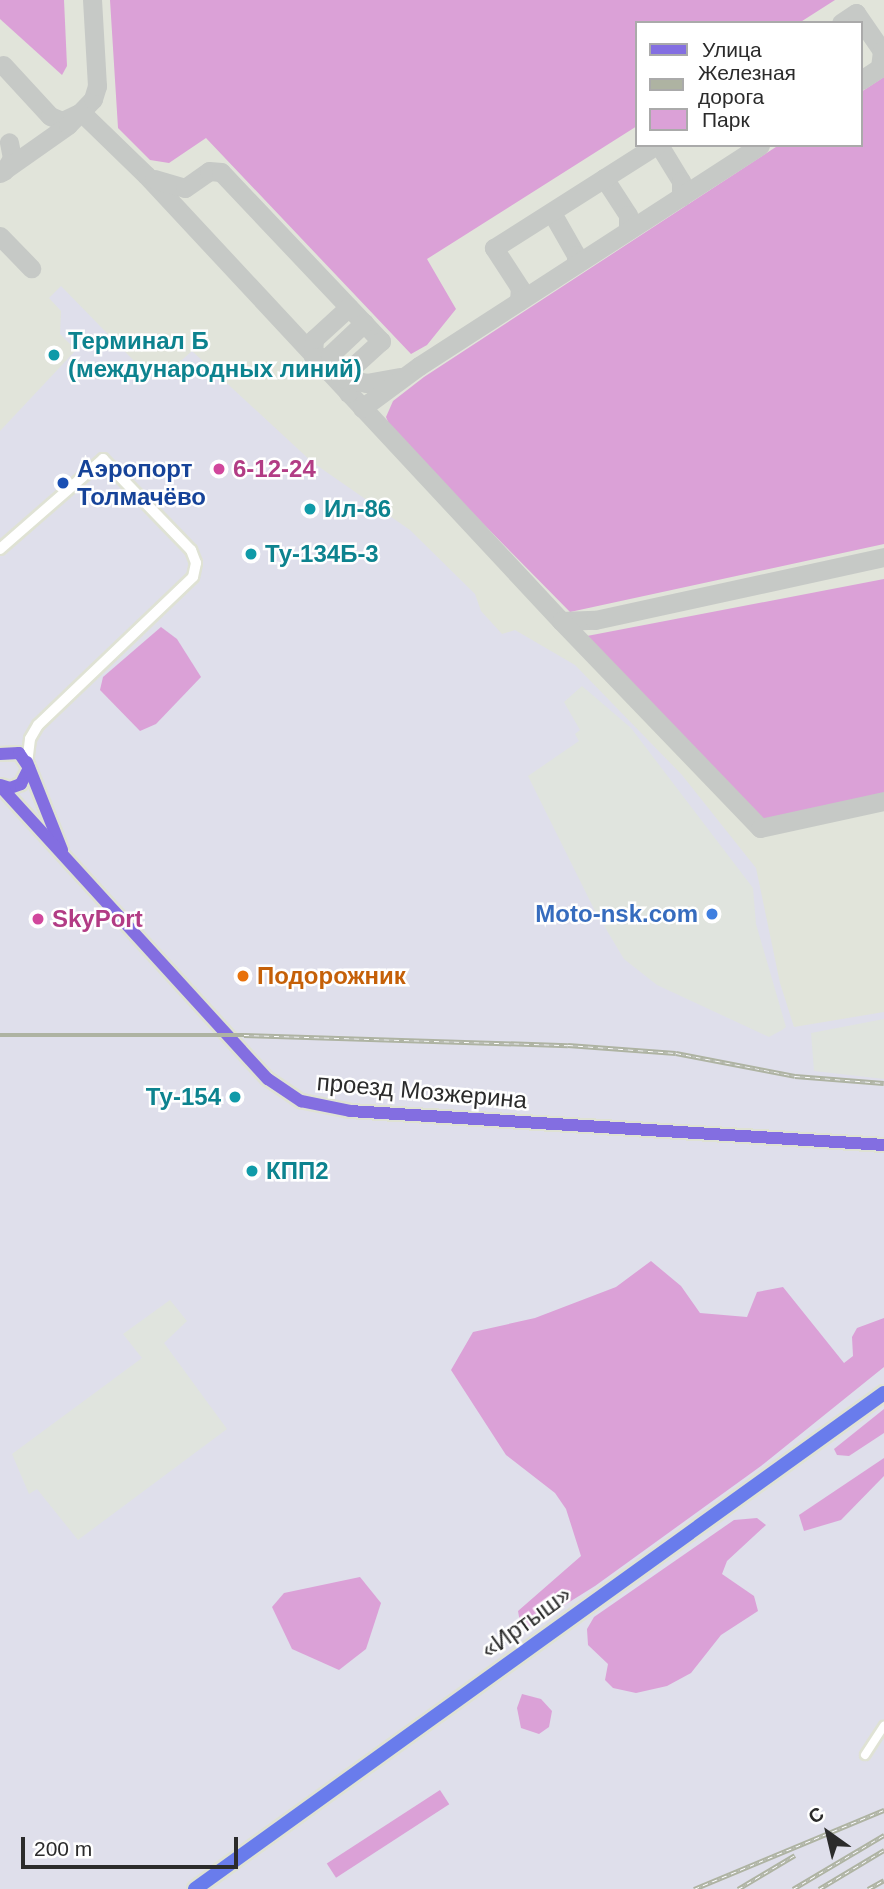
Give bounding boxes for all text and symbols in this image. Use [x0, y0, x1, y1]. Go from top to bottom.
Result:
legend [636, 21, 863, 147]
text: Улица [702, 38, 762, 61]
text: Железная дорога [698, 61, 796, 108]
text: Парк [702, 108, 750, 131]
place label: Терминал Б (международных линий) [68, 327, 362, 383]
marker: Терминал Б (международных линий) [46, 347, 62, 363]
place label: Аэропорт Толмачёво [77, 455, 206, 511]
place label: 6-12-24 [233, 455, 316, 483]
marker: 6-12-24 [211, 461, 227, 477]
marker: Аэропорт Толмачёво [55, 475, 71, 491]
place label: Ил-86 [324, 495, 391, 523]
marker: Ил-86 [302, 501, 318, 517]
place label: Ту-134Б-3 [265, 540, 379, 568]
marker: Ту-134Б-3 [243, 546, 259, 562]
place label: Moto-nsk.com [535, 900, 698, 928]
place label: SkyPort [52, 905, 143, 933]
marker: Moto-nsk.com [704, 906, 720, 922]
marker: SkyPort [30, 911, 46, 927]
place label: Подорожник [257, 962, 406, 990]
marker: Подорожник [235, 968, 251, 984]
street label: проезд Мозжерина [316, 1067, 528, 1115]
place label: Ту-154 [146, 1083, 221, 1111]
marker: Ту-154 [227, 1089, 243, 1105]
place label: КПП2 [266, 1157, 328, 1185]
marker: КПП2 [244, 1163, 260, 1179]
street label: «Иртыш» [475, 1580, 577, 1664]
north arrow [793, 1798, 863, 1868]
text: С [804, 1803, 828, 1828]
scale bar [24, 1822, 242, 1866]
text: 200 m [34, 1837, 92, 1860]

